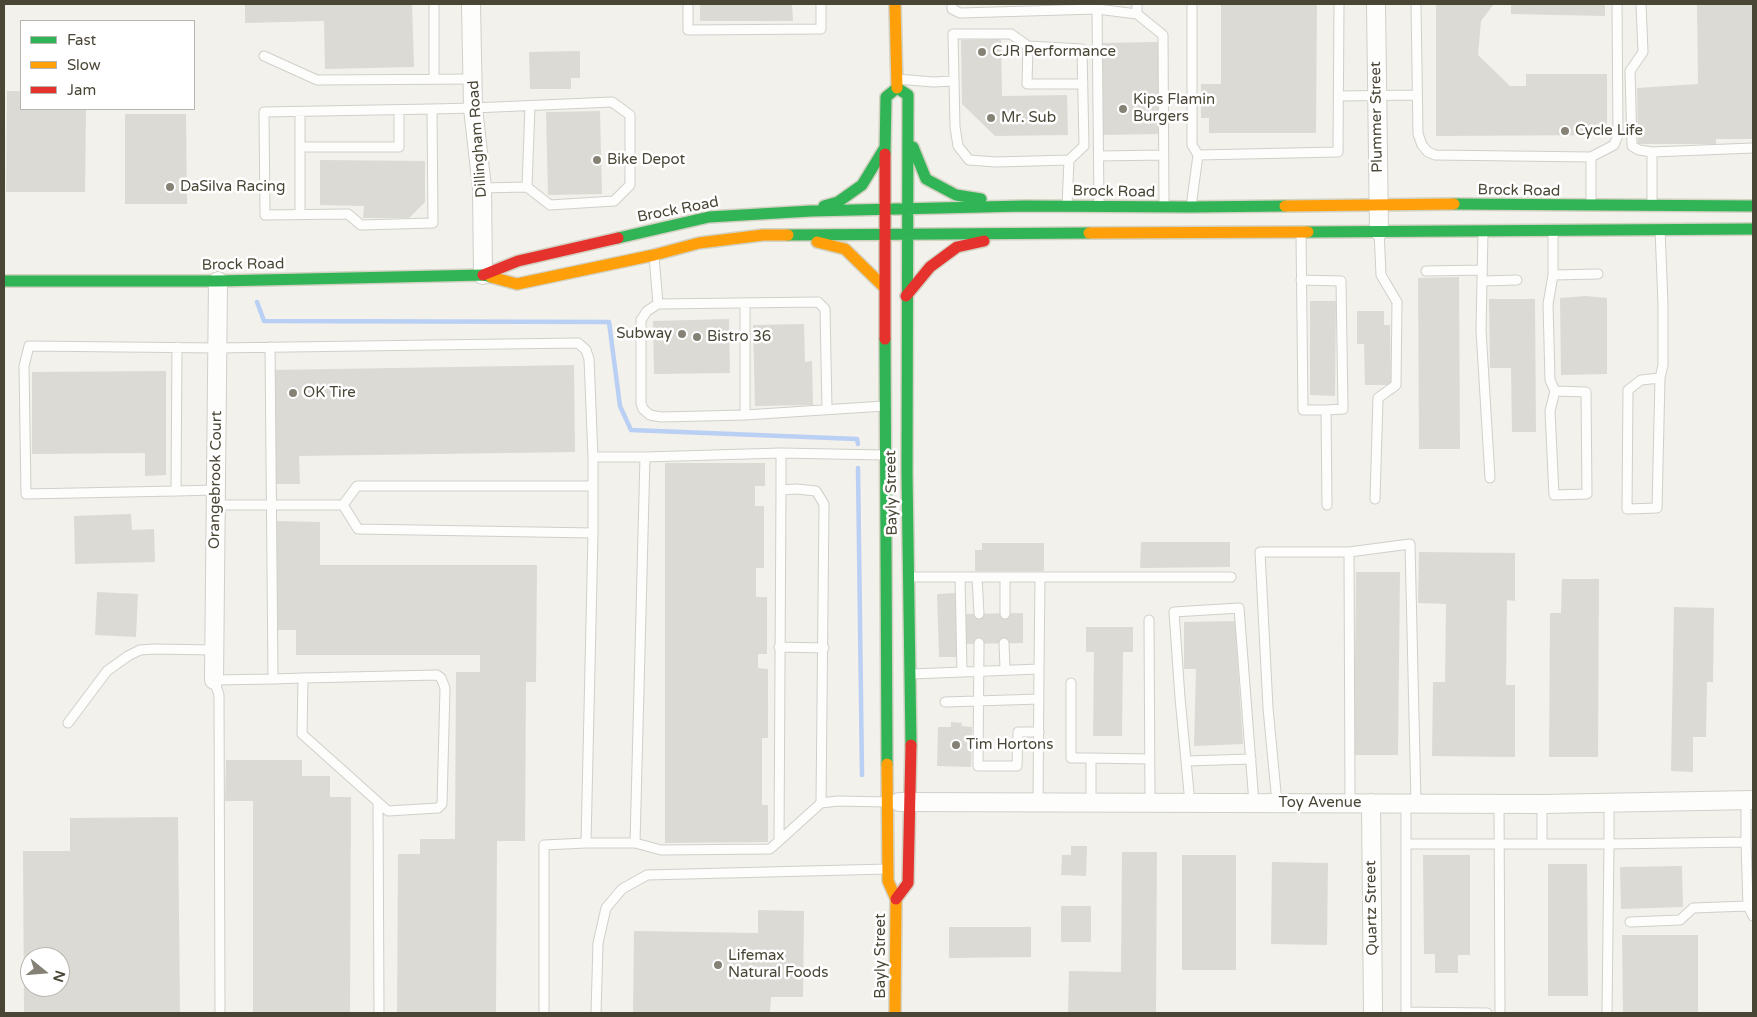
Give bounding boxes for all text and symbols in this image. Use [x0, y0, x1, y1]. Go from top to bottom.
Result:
legend [20, 20, 195, 110]
text: Fast [67, 31, 96, 49]
place label: CJR Performance [992, 43, 1116, 61]
marker: CJR Performance [976, 46, 988, 58]
text: Slow [67, 56, 101, 74]
street label: Plummer Street [1367, 61, 1387, 173]
street label: Dillingham Road [465, 80, 491, 198]
text: Jam [67, 81, 96, 99]
place label: Kips Flamin Burgers [1133, 91, 1215, 126]
marker: Kips Flamin Burgers [1117, 103, 1129, 115]
place label: Mr. Sub [1001, 109, 1056, 127]
marker: Mr. Sub [985, 112, 997, 124]
place label: Cycle Life [1575, 122, 1643, 140]
marker: Cycle Life [1559, 125, 1571, 137]
place label: Bike Depot [607, 151, 685, 169]
marker: Bike Depot [591, 154, 603, 166]
place label: DaSilva Racing [180, 178, 285, 196]
marker: DaSilva Racing [164, 181, 176, 193]
street label: Brock Road [1478, 181, 1560, 201]
street label: Brock Road [1073, 182, 1155, 202]
street label: Brock Road [636, 193, 720, 227]
street label: Brock Road [202, 255, 284, 275]
place label: Subway [616, 325, 672, 343]
marker: Subway [676, 328, 688, 340]
place label: Bistro 36 [707, 328, 771, 346]
marker: Bistro 36 [691, 331, 703, 343]
place label: OK Tire [303, 384, 356, 402]
marker: OK Tire [287, 387, 299, 399]
street label: Orangebrook Court [206, 411, 226, 549]
street label: Bayly Street [882, 450, 902, 536]
place label: Tim Hortons [966, 736, 1053, 754]
marker: Tim Hortons [950, 739, 962, 751]
street label: Toy Avenue [1279, 794, 1361, 812]
street label: Quartz Street [1362, 860, 1382, 956]
street label: Bayly Street [872, 913, 890, 999]
north arrow [20, 947, 70, 997]
place label: Lifemax Natural Foods [728, 947, 828, 982]
marker: Lifemax Natural Foods [712, 959, 724, 971]
text: N [49, 968, 69, 984]

